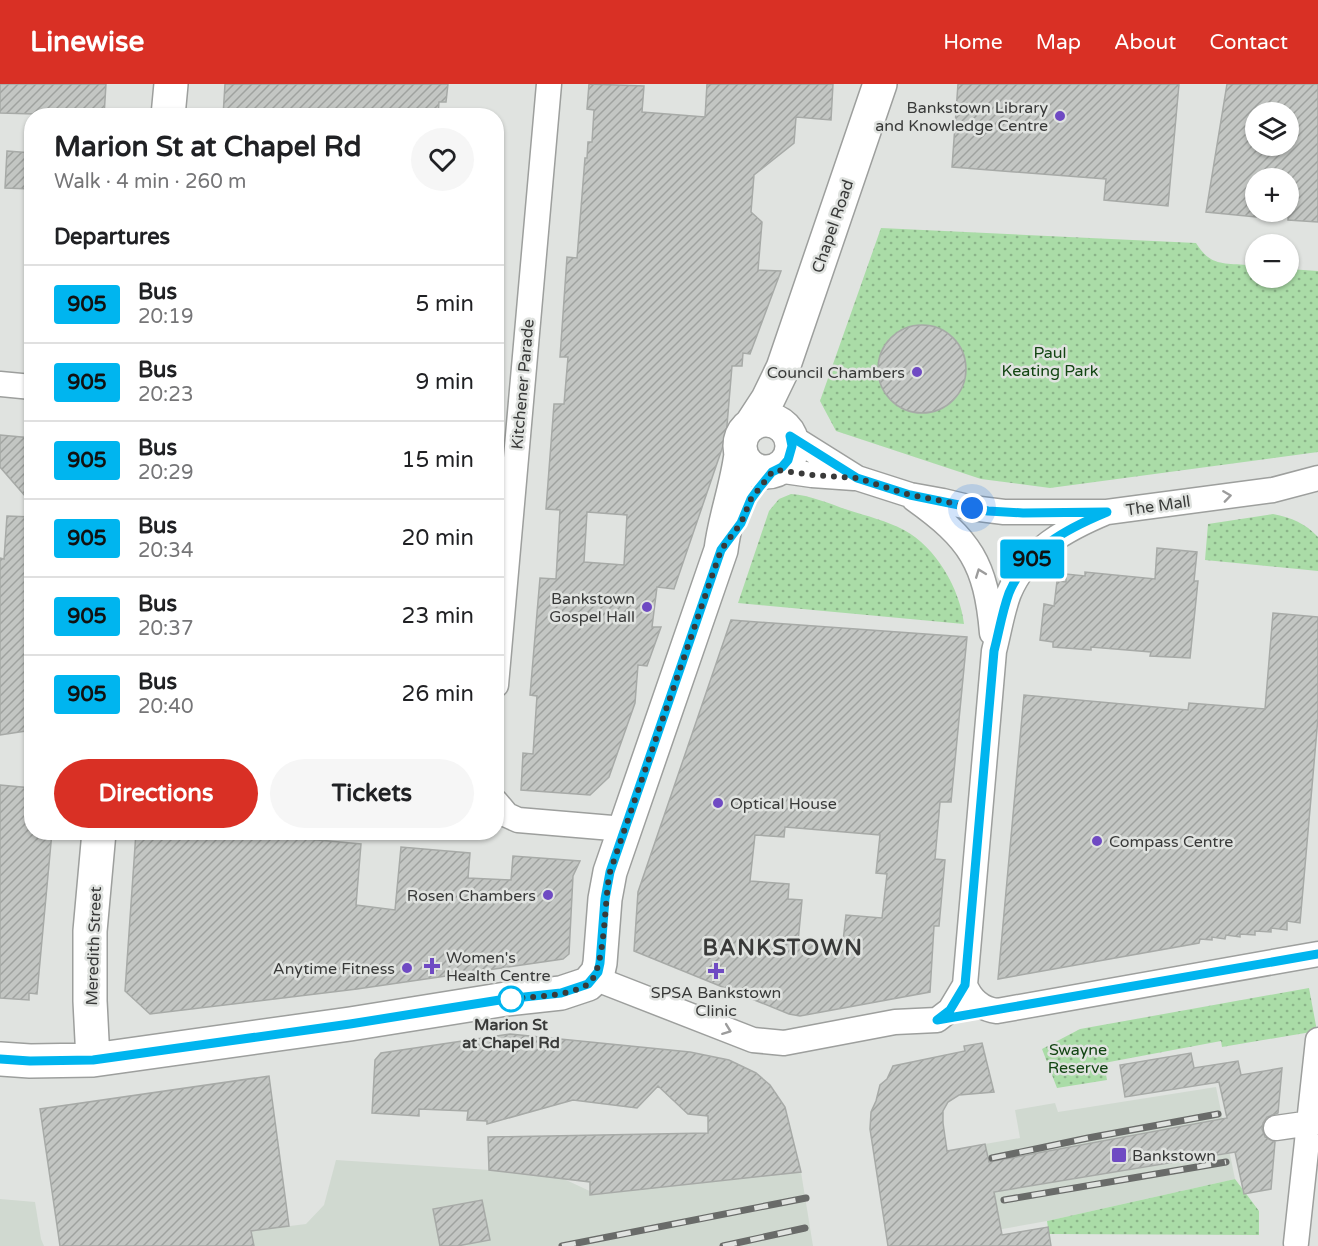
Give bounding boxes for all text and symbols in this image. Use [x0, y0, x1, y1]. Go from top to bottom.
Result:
text: Linewise [30, 25, 144, 59]
text: Home [943, 30, 1003, 55]
text: Map [1036, 30, 1081, 55]
text: About [1114, 30, 1176, 55]
text: Contact [1209, 30, 1288, 55]
place label: Bankstown Library and Knowledge Centre [875, 98, 1048, 136]
map controls [1245, 102, 1299, 288]
button: layers [1245, 102, 1299, 156]
marker: Bankstown Library and Knowledge Centre [1053, 109, 1067, 123]
button: heart [411, 128, 474, 191]
text: Marion St at Chapel Rd [54, 130, 361, 164]
button: + [1245, 168, 1299, 222]
text: Walk · 4 min · 260 m [54, 170, 246, 194]
street label: Chapel Road [808, 177, 858, 276]
text: Departures [54, 224, 170, 250]
button: − [1245, 234, 1299, 288]
text: Bus [138, 279, 177, 305]
text: 5 min [415, 291, 474, 317]
text: 905 [67, 292, 107, 317]
text: 20:19 [138, 305, 193, 329]
street label: Kitchener Parade [507, 318, 539, 450]
park label: Paul Keating Park [1002, 343, 1099, 381]
text: Bus [138, 357, 177, 383]
place label: Council Chambers [767, 363, 905, 383]
marker: Council Chambers [910, 365, 924, 379]
text: 9 min [415, 369, 474, 395]
text: 905 [67, 370, 107, 395]
text: 20:23 [138, 383, 193, 407]
text: Bus [138, 435, 177, 461]
text: 15 min [402, 447, 474, 473]
text: 905 [67, 448, 107, 473]
text: 20:29 [138, 461, 193, 485]
one-way arrow [1223, 490, 1232, 502]
street label: The Mall [1125, 492, 1192, 520]
your location [957, 493, 987, 523]
text: Bus [138, 513, 177, 539]
text: 20 min [402, 525, 474, 551]
text: 905 [67, 526, 107, 551]
text: 20:34 [138, 539, 193, 563]
line badge: 905 [998, 540, 1066, 578]
text: 905 [1012, 547, 1052, 572]
one-way arrow [975, 569, 988, 579]
place label: Bankstown Gospel Hall [549, 589, 635, 627]
text: Bus [138, 591, 177, 617]
marker: Bankstown Gospel Hall [640, 600, 654, 614]
text: 23 min [402, 603, 474, 629]
text: 905 [67, 604, 107, 629]
text: 20:37 [138, 617, 193, 641]
text: Bus [138, 669, 177, 695]
text: 26 min [402, 681, 474, 707]
text: 905 [67, 682, 107, 707]
text: 20:40 [138, 695, 193, 719]
button: Directions [54, 759, 258, 828]
button: Tickets [270, 759, 474, 828]
place label: Optical House [730, 794, 837, 814]
marker: Optical House [711, 796, 725, 810]
place label: Compass Centre [1109, 832, 1233, 852]
marker: Compass Centre [1090, 834, 1104, 848]
street label: Meredith Street [82, 886, 106, 1006]
place label: Rosen Chambers [407, 886, 536, 906]
marker: Rosen Chambers [541, 888, 555, 902]
district label: BANKSTOWN [703, 935, 863, 961]
place label: Women's Health Centre [446, 948, 550, 986]
marker: Women's Health Centre [423, 957, 441, 975]
place label: Anytime Fitness [273, 959, 395, 979]
marker: Anytime Fitness [400, 961, 414, 975]
marker: SPSA Bankstown Clinic [707, 962, 725, 980]
place label: SPSA Bankstown Clinic [651, 983, 781, 1021]
marker: Marion St at Chapel Rd [498, 986, 524, 1012]
place label: Marion St at Chapel Rd [462, 1015, 560, 1053]
one-way arrow [721, 1023, 732, 1035]
park label: Swayne Reserve [1048, 1040, 1108, 1078]
marker: Bankstown [1110, 1146, 1128, 1164]
place label: Bankstown [1132, 1146, 1216, 1166]

